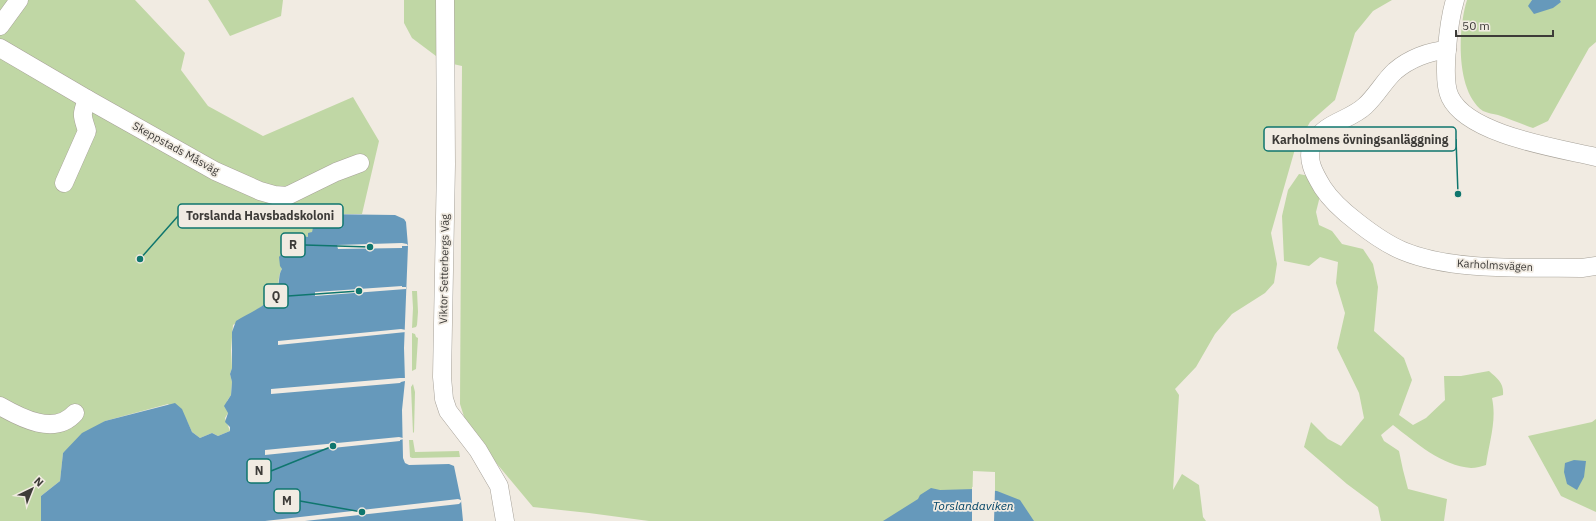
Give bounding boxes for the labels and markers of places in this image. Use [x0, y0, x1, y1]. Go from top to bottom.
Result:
callout: Karholmens övningsanläggning [1264, 127, 1456, 151]
callout: Torslanda Havsbadskoloni [178, 204, 343, 228]
callout: R [281, 233, 305, 257]
callout: Q [264, 284, 288, 308]
callout: N [247, 459, 271, 483]
callout: M [274, 489, 300, 513]

